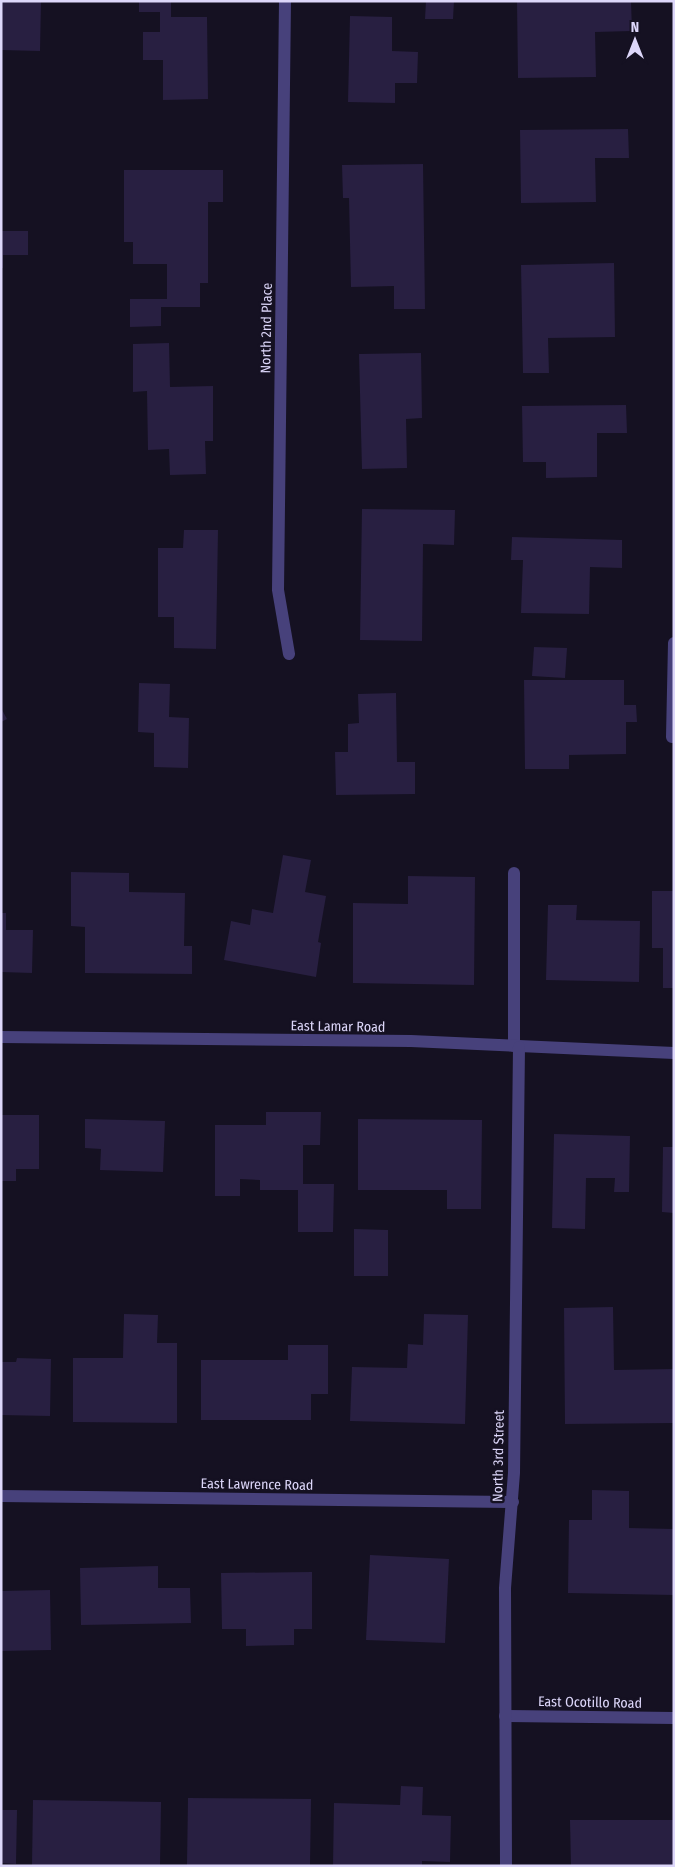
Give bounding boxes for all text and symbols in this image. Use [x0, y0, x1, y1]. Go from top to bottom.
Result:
north arrow [610, 15, 660, 65]
text: N [631, 19, 639, 36]
street label: North 2nd Place [257, 282, 276, 373]
street label: East Lamar Road [290, 1017, 386, 1036]
street label: North 3rd Street [489, 1409, 508, 1502]
street label: East Lawrence Road [200, 1475, 314, 1494]
street label: East Ocotillo Road [538, 1693, 642, 1712]

